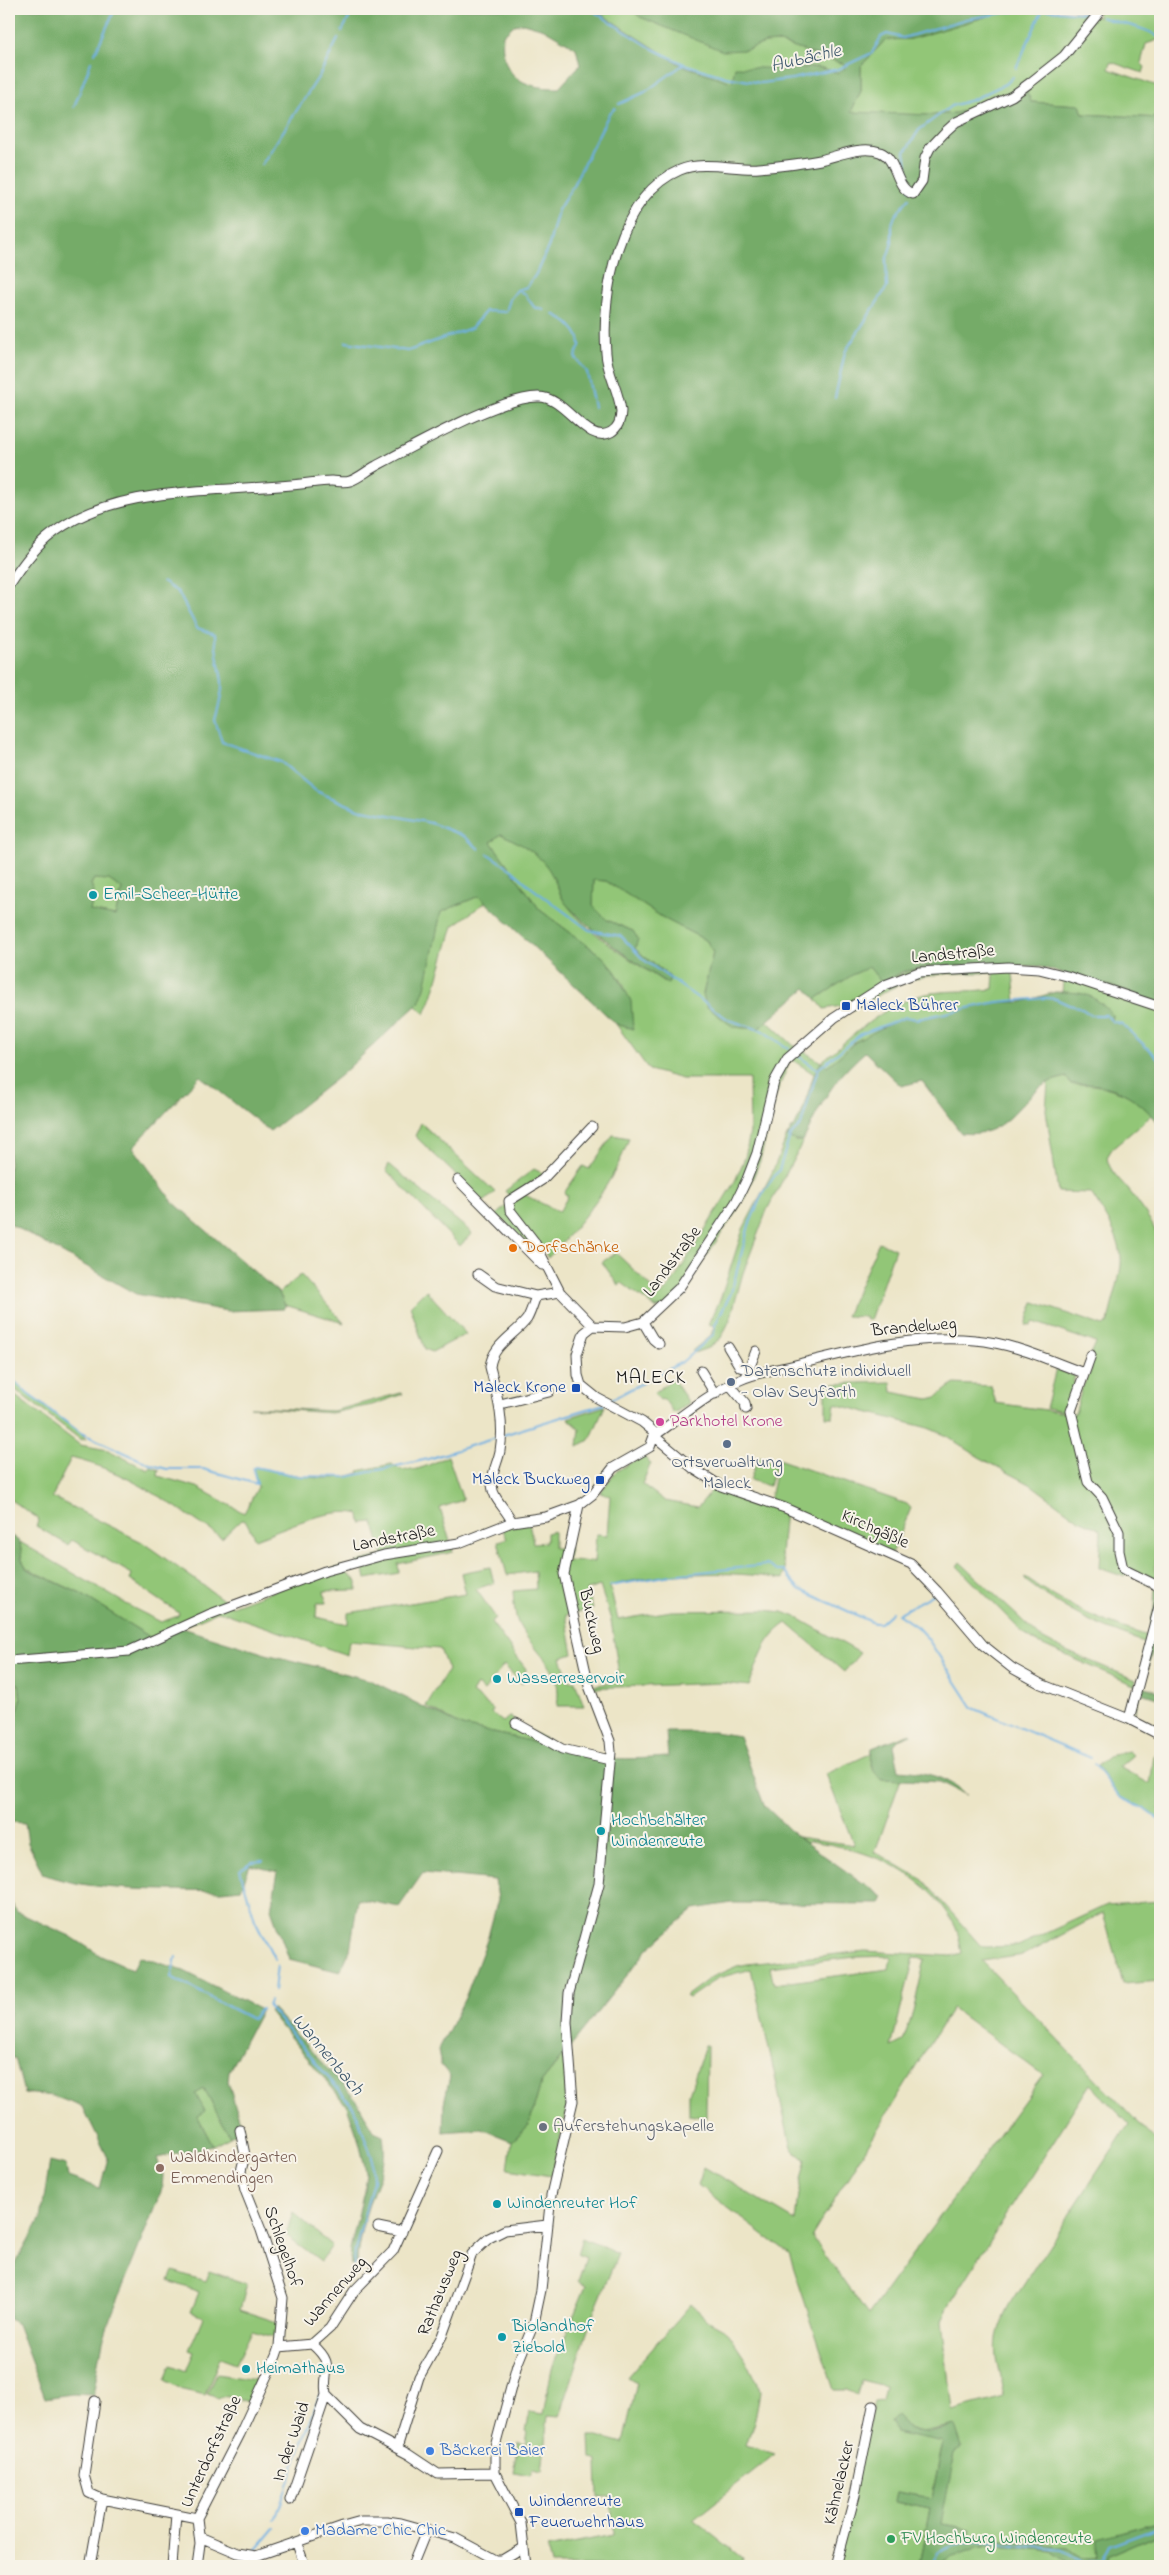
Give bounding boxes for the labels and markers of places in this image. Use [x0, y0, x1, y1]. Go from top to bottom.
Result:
place label: Emil-Scheer-Hütte [103, 882, 239, 908]
marker: Emil-Scheer-Hütte [87, 889, 99, 901]
place label: Maleck Bührer [856, 993, 959, 1019]
marker: Maleck Bührer [840, 1000, 852, 1012]
place label: Dorfschänke [522, 1235, 620, 1261]
marker: Dorfschänke [507, 1242, 519, 1254]
place label: Datenschutz individuell - Olav Seyfarth [740, 1359, 911, 1406]
place label: Maleck Krone [473, 1375, 567, 1401]
marker: Datenschutz individuell - Olav Seyfarth [725, 1376, 737, 1388]
marker: Maleck Krone [570, 1382, 582, 1394]
place label: Parkhotel Krone [670, 1409, 784, 1435]
marker: Parkhotel Krone [654, 1416, 666, 1428]
marker: Ortsverwaltung Maleck [721, 1438, 733, 1450]
place label: Ortsverwaltung Maleck [671, 1450, 783, 1497]
place label: Maleck Buckweg [472, 1467, 590, 1494]
marker: Maleck Buckweg [594, 1474, 606, 1486]
place label: Wasserreservoir [507, 1666, 625, 1692]
marker: Wasserreservoir [491, 1673, 503, 1685]
place label: Hochbehälter Windenreute [611, 1808, 706, 1855]
marker: Hochbehälter Windenreute [595, 1825, 607, 1837]
place label: Auferstehungskapelle [553, 2114, 715, 2141]
marker: Auferstehungskapelle [537, 2121, 549, 2133]
place label: Waldkindergarten Emmendingen [170, 2145, 297, 2193]
marker: Waldkindergarten Emmendingen [154, 2162, 166, 2174]
place label: Windenreuter Hof [507, 2191, 638, 2217]
marker: Windenreuter Hof [491, 2198, 503, 2210]
place label: Biolandhof Ziebold [511, 2314, 595, 2361]
marker: Biolandhof Ziebold [496, 2331, 508, 2343]
place label: Heimathaus [256, 2356, 345, 2382]
marker: Heimathaus [240, 2363, 252, 2375]
place label: Bäckerei Baier [439, 2438, 546, 2464]
marker: Bäckerei Baier [424, 2445, 436, 2457]
place label: Windenreute Feuerwehrhaus [528, 2489, 644, 2536]
marker: Windenreute Feuerwehrhaus [513, 2506, 525, 2518]
place label: Madame Chic Chic [315, 2518, 446, 2544]
marker: Madame Chic Chic [299, 2525, 311, 2537]
place label: FV Hochburg Windenreute [900, 2526, 1093, 2553]
marker: FV Hochburg Windenreute [885, 2533, 897, 2545]

